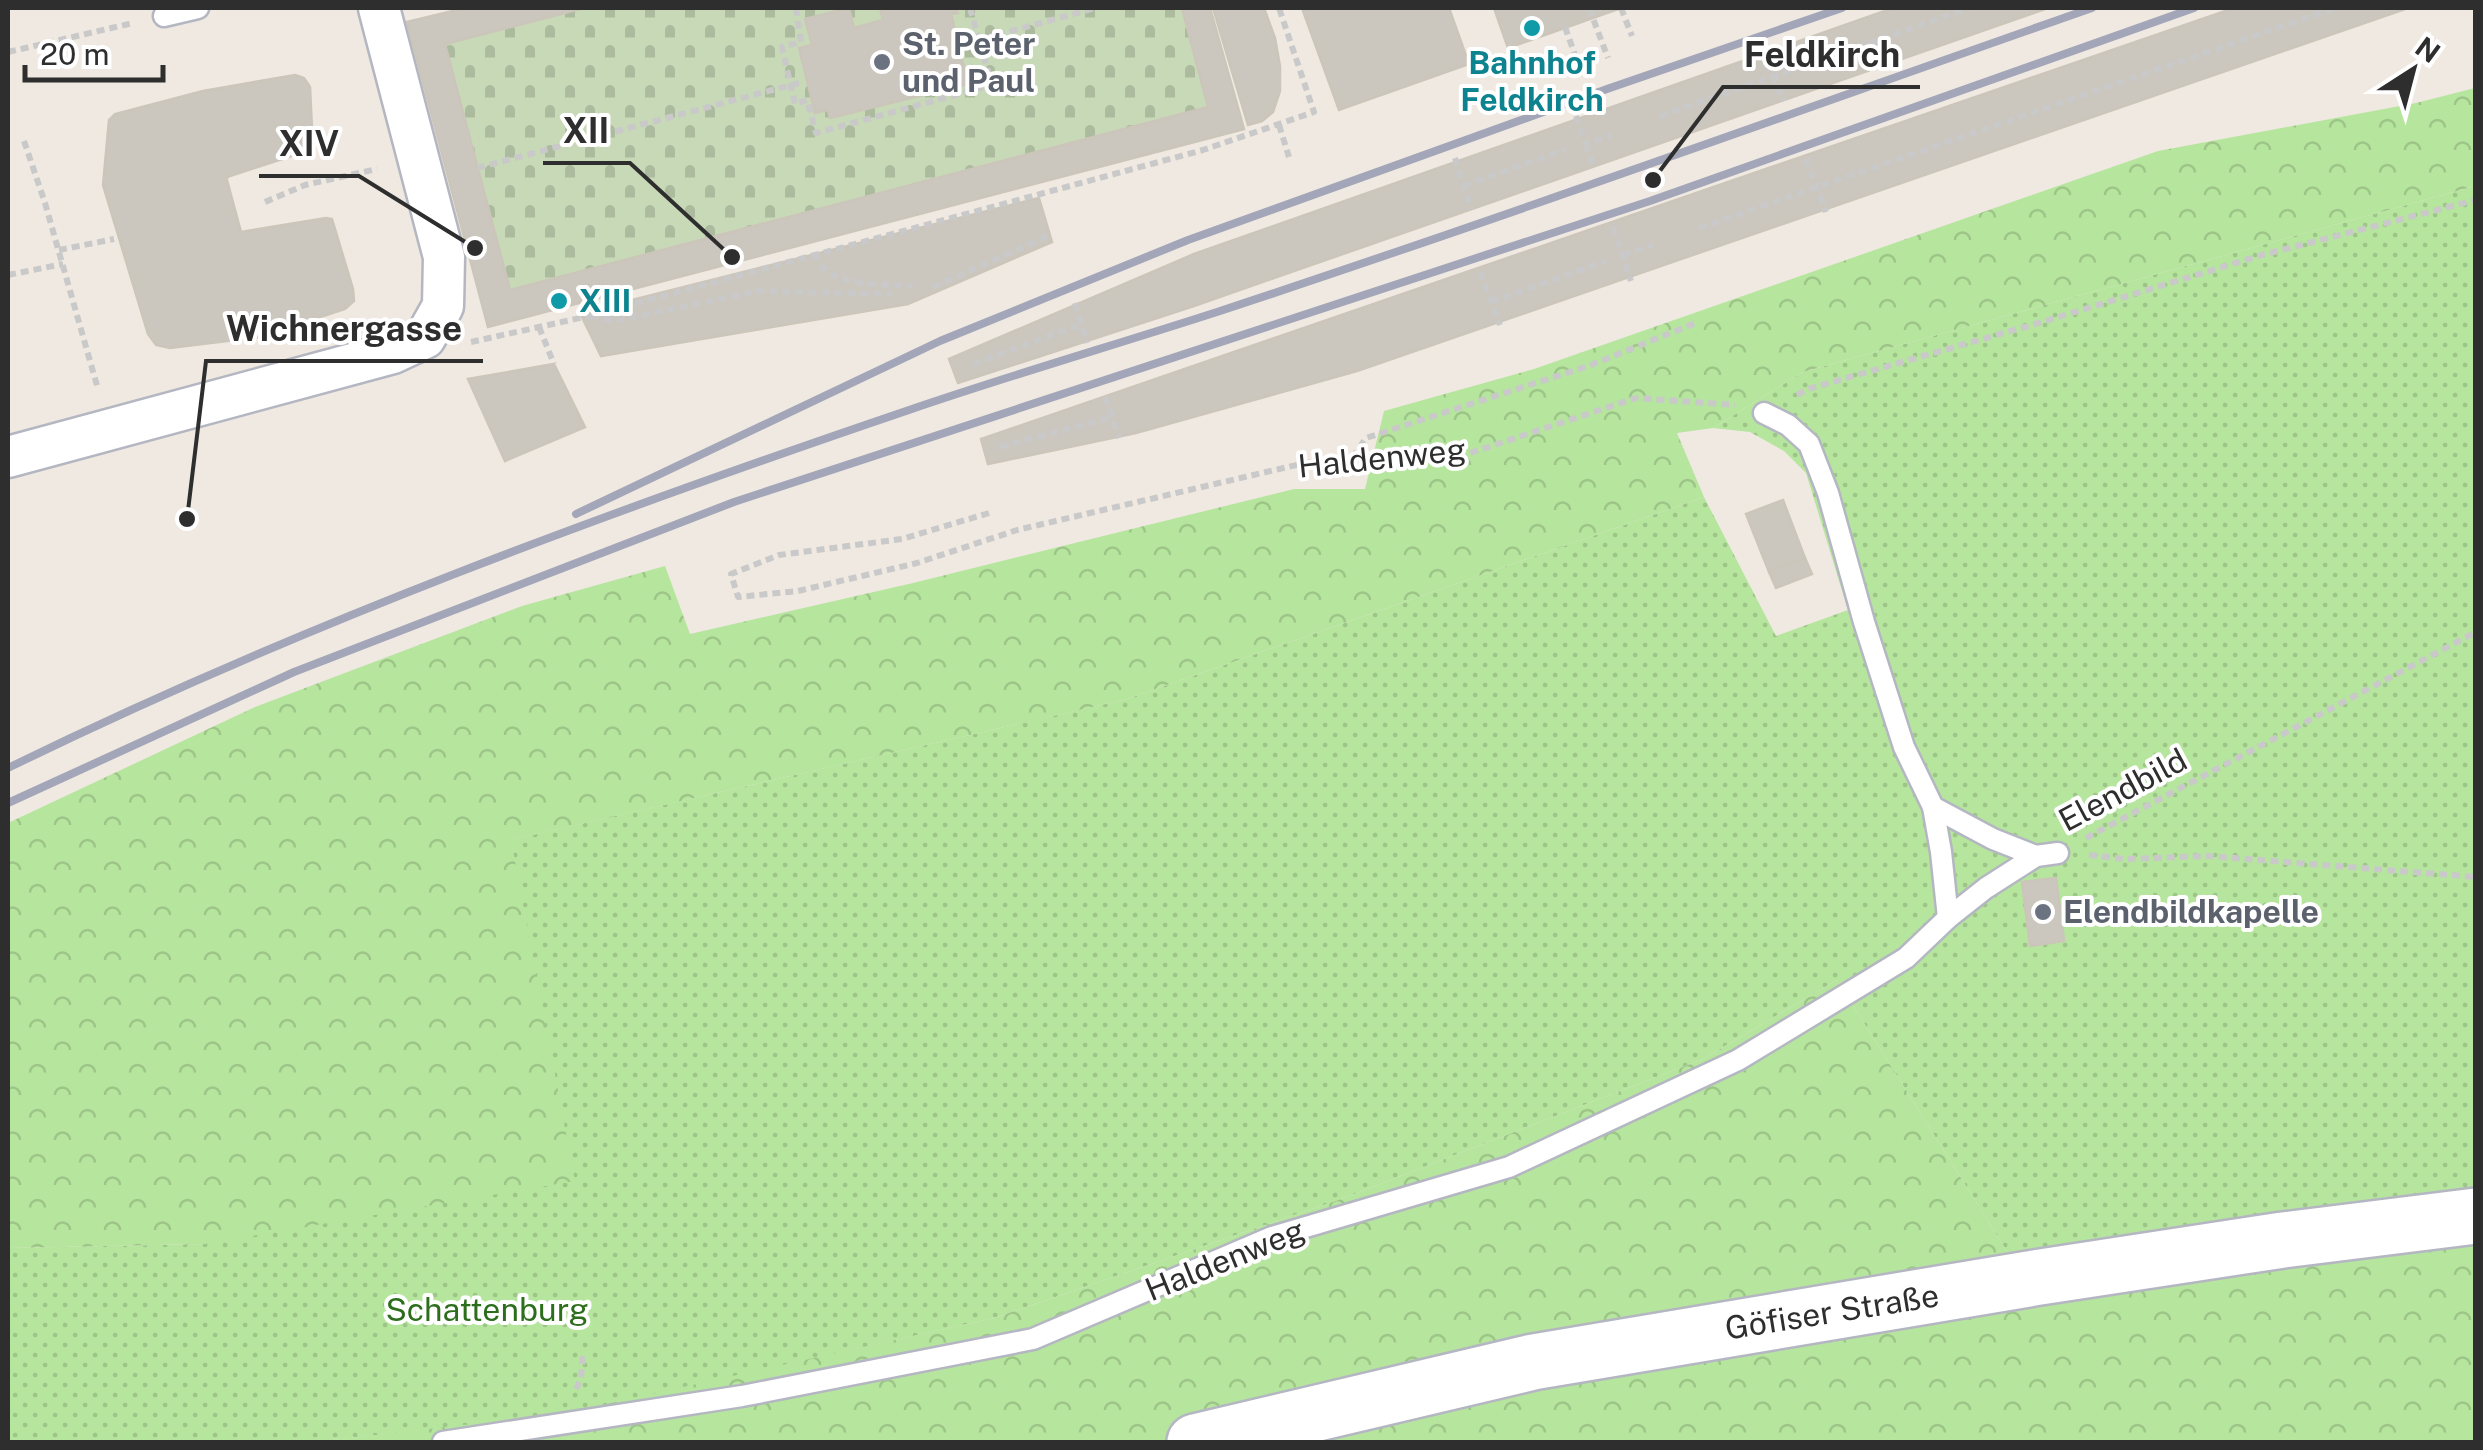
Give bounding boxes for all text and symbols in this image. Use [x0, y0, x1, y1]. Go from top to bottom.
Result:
marker: Bahnhof Feldkirch [1521, 17, 1543, 39]
scale bar [25, 20, 162, 82]
north arrow [2363, 20, 2463, 120]
callout: Feldkirch [1723, 22, 1920, 87]
place label: St. Peter und Paul [902, 25, 1035, 99]
text: N [2409, 30, 2447, 69]
text: Feldkirch [1744, 34, 1900, 75]
text: 20 m [40, 36, 109, 72]
place label: Bahnhof Feldkirch [1460, 44, 1604, 118]
marker: St. Peter und Paul [871, 51, 893, 73]
callout: XII [543, 98, 630, 163]
text: XII [563, 110, 609, 151]
callout: XIV [259, 111, 359, 176]
text: XIV [279, 123, 339, 164]
place label: XIII [579, 282, 631, 319]
marker: XIII [548, 290, 570, 312]
callout: Wichnergasse [206, 296, 483, 361]
text: Wichnergasse [226, 308, 462, 349]
street label: Haldenweg [1296, 430, 1468, 485]
street label: Elendbild [2053, 740, 2193, 839]
place label: Elendbildkapelle [2063, 893, 2319, 930]
marker: Elendbildkapelle [2032, 901, 2054, 923]
street label: Haldenweg [1140, 1211, 1310, 1308]
street label: Göfiser Straße [1722, 1276, 1941, 1347]
park label: Schattenburg [385, 1291, 589, 1328]

